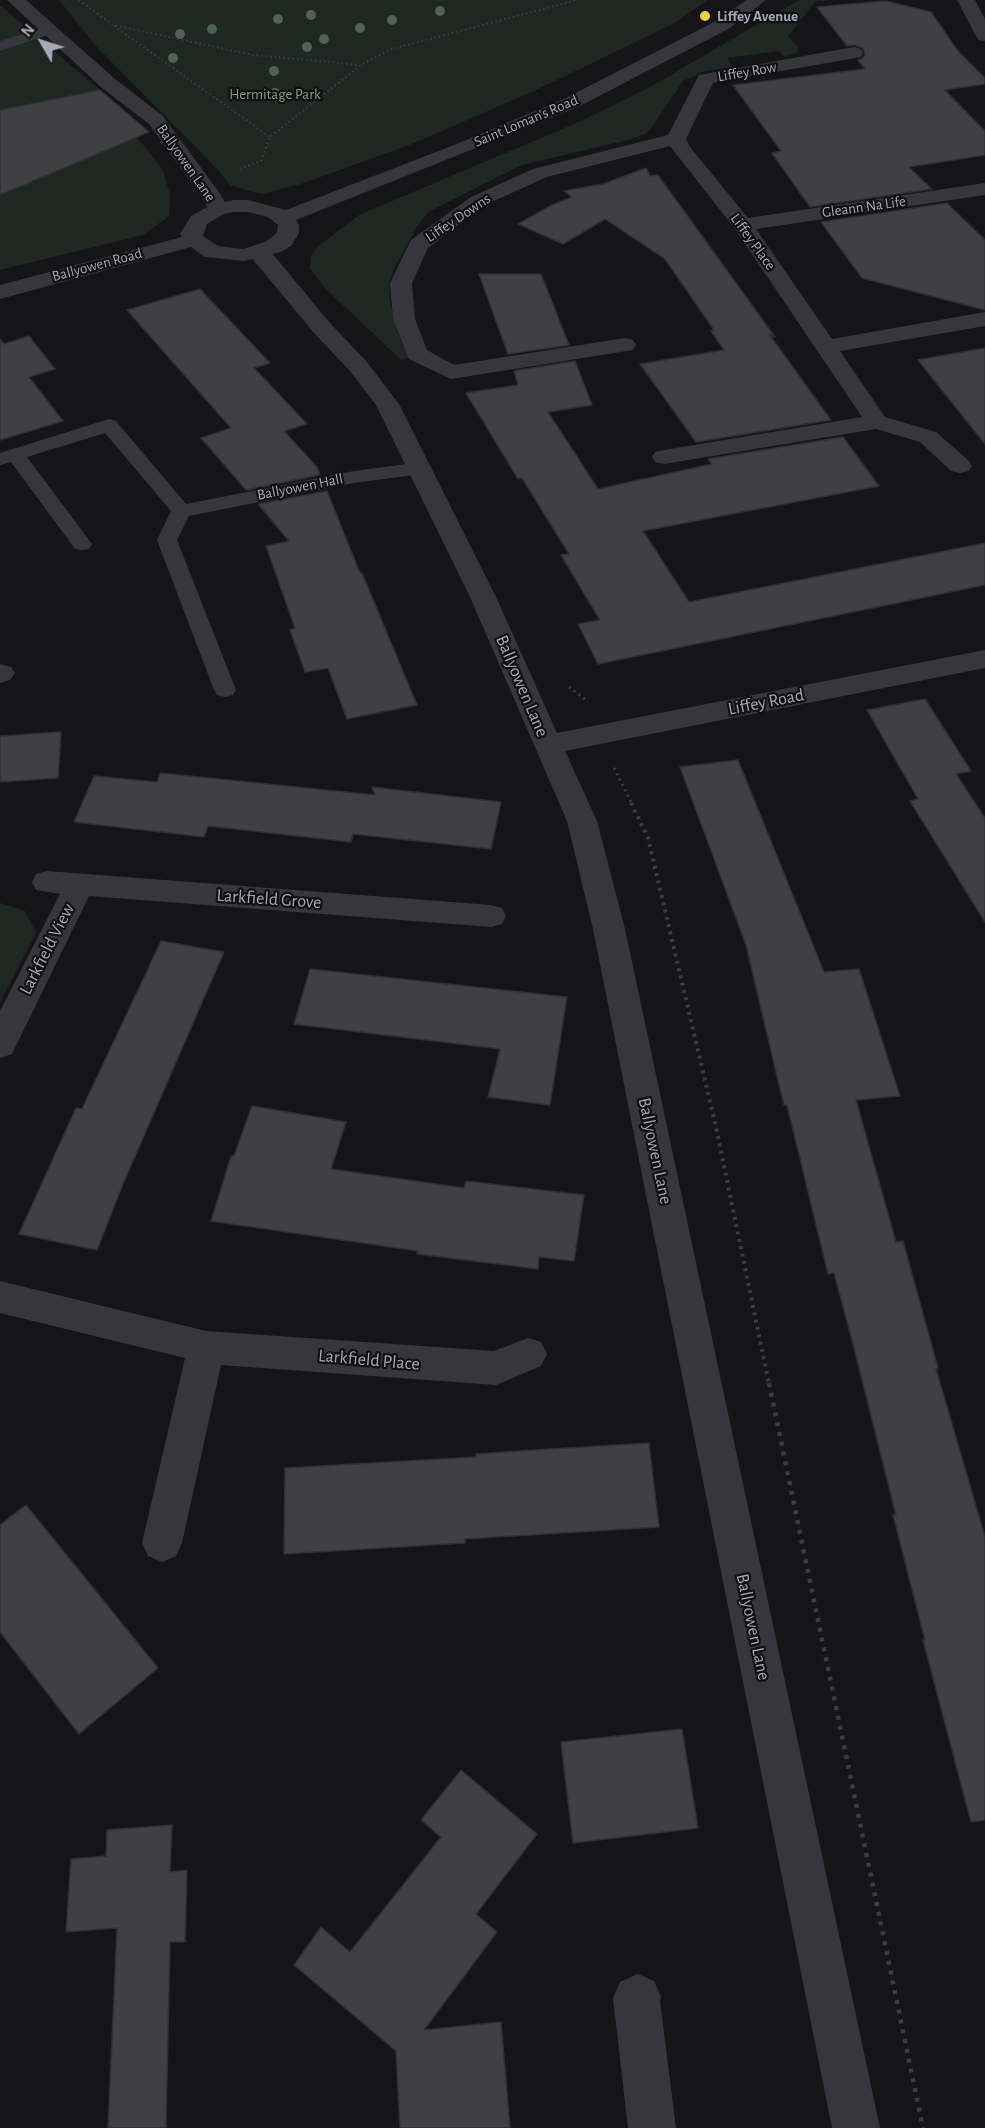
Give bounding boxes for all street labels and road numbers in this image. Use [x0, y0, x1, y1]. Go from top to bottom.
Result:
street label: Liffey Row [716, 58, 778, 86]
street label: Saint Loman's Road [471, 91, 581, 151]
street label: Ballyowen Lane [153, 121, 219, 205]
street label: Liffey Downs [422, 190, 494, 246]
street label: Gleann Na Life [821, 192, 907, 222]
street label: Liffey Place [726, 210, 780, 274]
street label: Ballyowen Road [50, 244, 144, 286]
street label: Ballyowen Hall [256, 470, 344, 504]
street label: Ballyowen Lane [491, 632, 553, 740]
street label: Liffey Road [726, 684, 806, 720]
street label: Larkfield Grove [216, 885, 322, 913]
street label: Larkfield View [15, 900, 79, 998]
street label: Ballyowen Lane [633, 1096, 677, 1206]
street label: Larkfield Place [317, 1345, 421, 1375]
street label: Ballyowen Lane [731, 1572, 775, 1682]

